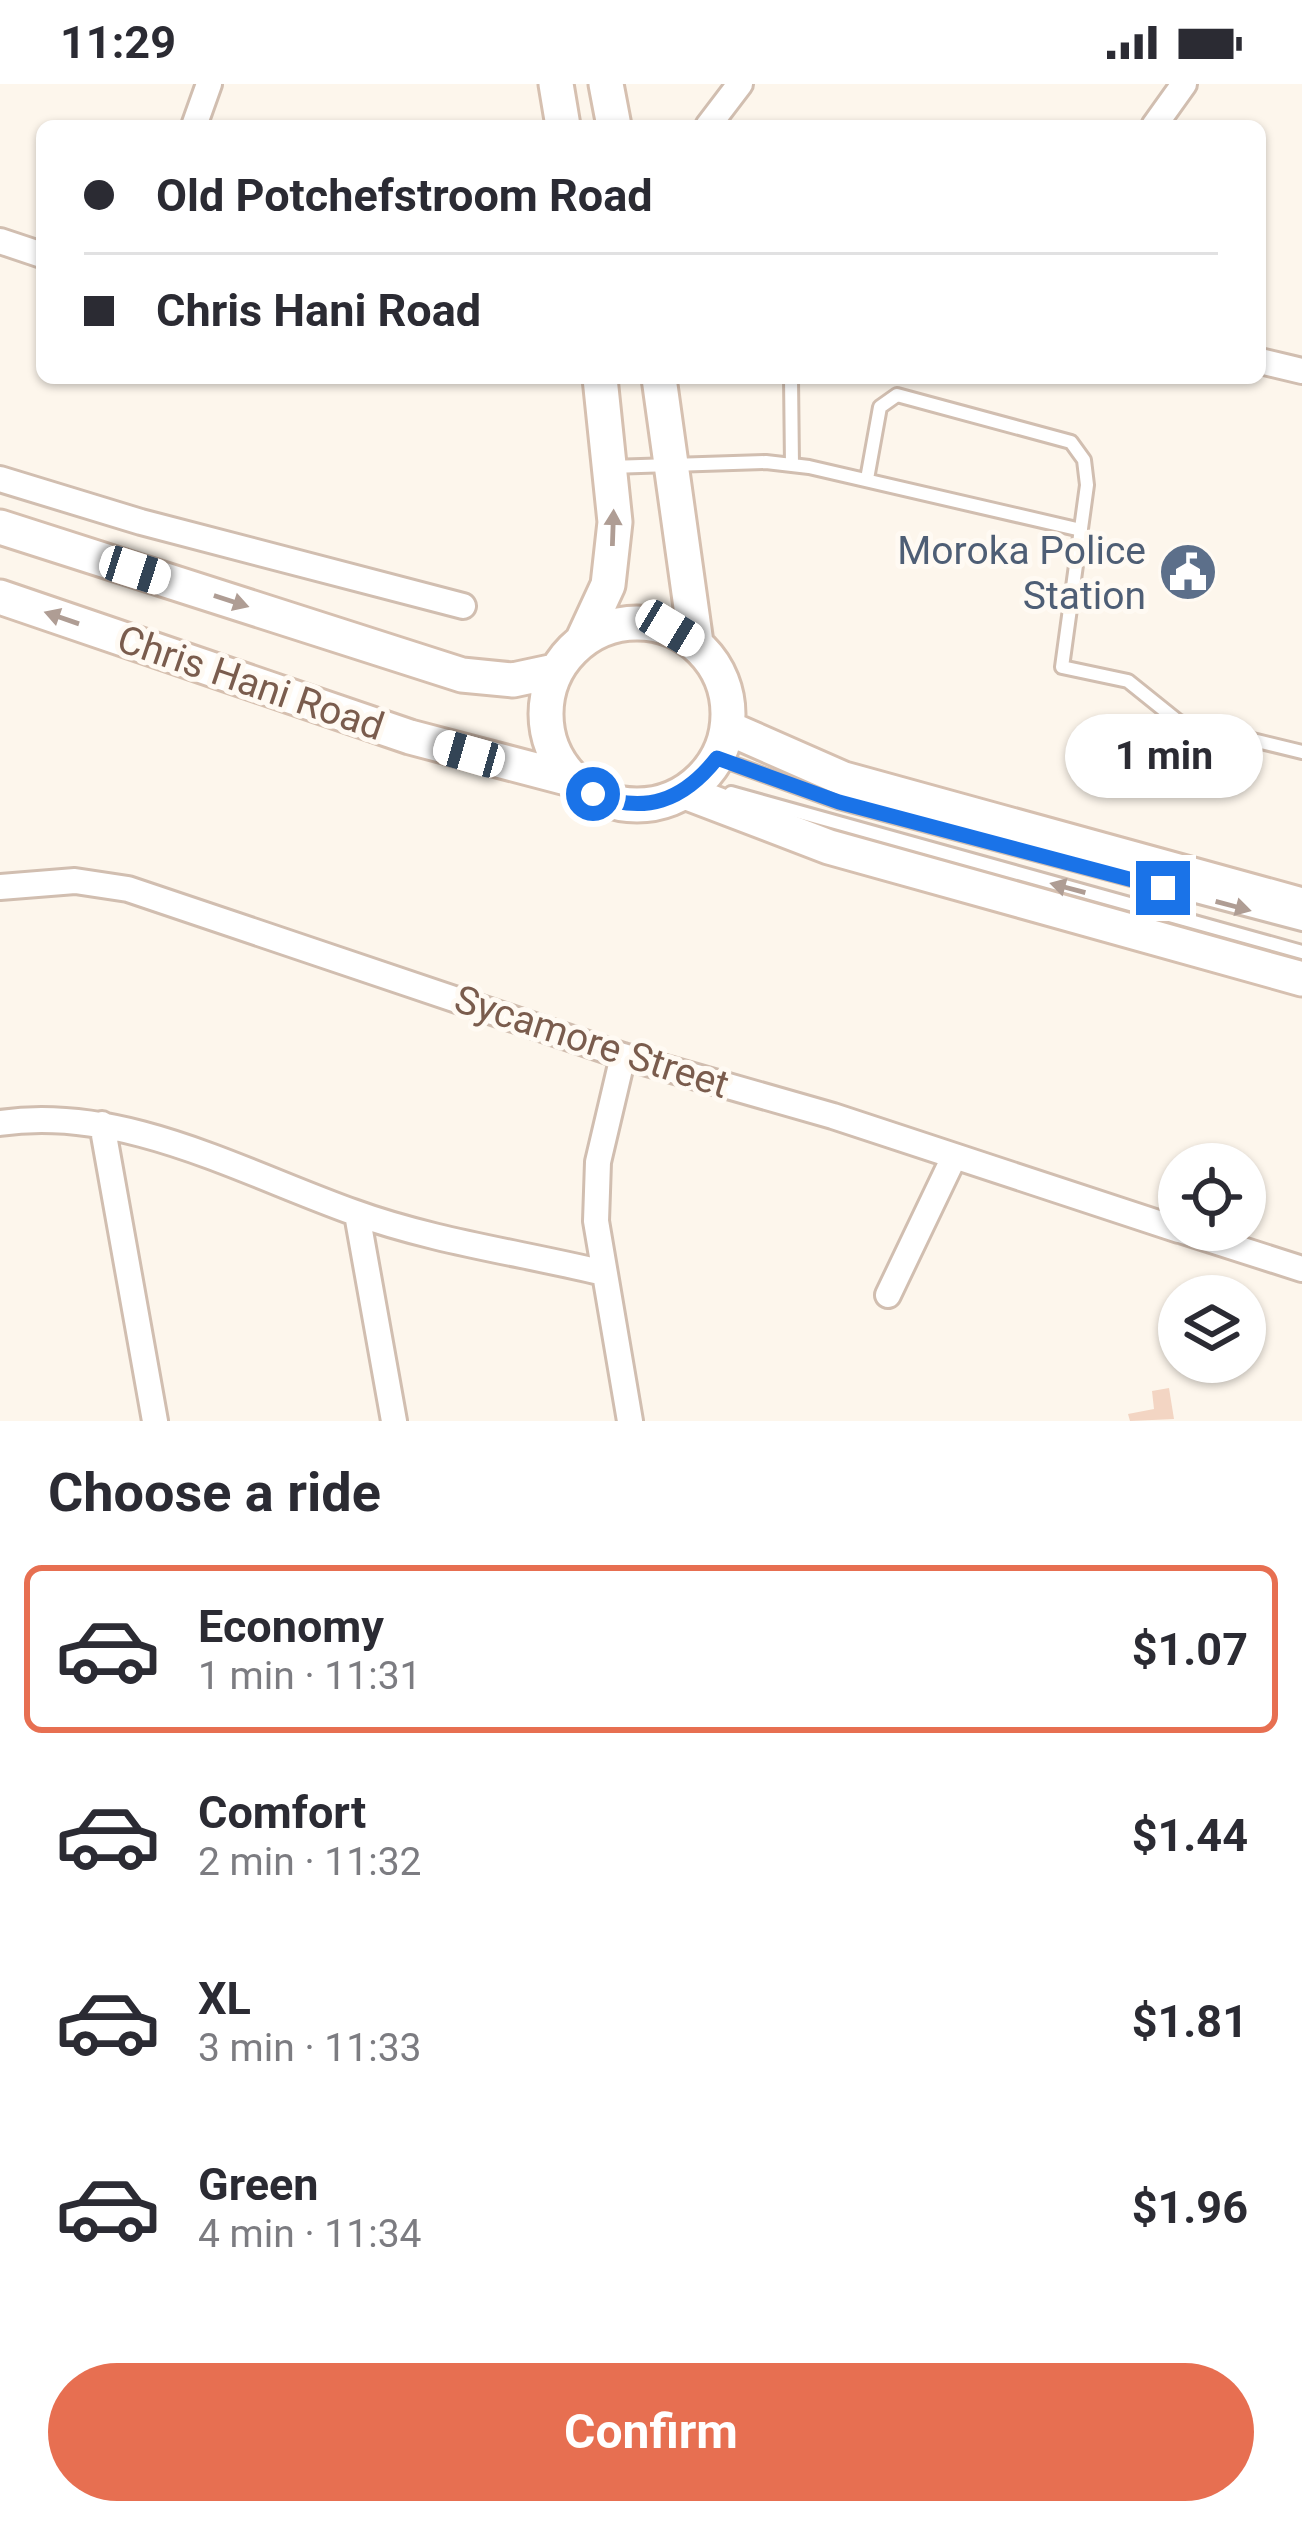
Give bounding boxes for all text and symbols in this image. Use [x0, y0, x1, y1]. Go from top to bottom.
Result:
text: 11:29 [60, 16, 176, 69]
text: Old Potchefstroom Road [156, 169, 653, 222]
text: Chris Hani Road [156, 284, 481, 337]
one-way arrow [603, 508, 622, 546]
place label: Moroka Police Station [897, 528, 1146, 619]
public building icon: Moroka Police Station [1157, 541, 1219, 603]
car [95, 542, 175, 598]
one-way arrow [213, 593, 250, 612]
car [630, 594, 710, 662]
one-way arrow [43, 608, 80, 627]
street label: Chris Hani Road [111, 616, 390, 750]
callout: 1 min [1064, 714, 1262, 798]
car [429, 727, 509, 781]
text: 1 min [1115, 733, 1213, 779]
route start [566, 767, 620, 821]
route end [1136, 861, 1190, 915]
one-way arrow [1049, 877, 1086, 896]
one-way arrow [1215, 898, 1252, 917]
street label: Sycamore Street [449, 976, 735, 1108]
map controls [1158, 1143, 1266, 1383]
button: locate [1158, 1143, 1266, 1251]
button: layers [1158, 1275, 1266, 1383]
text: Choose a ride [48, 1461, 381, 1524]
icon: car [54, 1595, 162, 1703]
text: Economy [198, 1600, 384, 1653]
text: $1.07 [1132, 1623, 1248, 1676]
text: 1 min · 11:31 [198, 1653, 421, 1699]
icon: car [54, 1781, 162, 1889]
text: Comfort [198, 1786, 366, 1839]
text: $1.44 [1132, 1809, 1248, 1862]
text: 2 min · 11:32 [198, 1839, 421, 1885]
icon: car [54, 1967, 162, 2075]
text: XL [198, 1972, 251, 2025]
text: $1.81 [1132, 1995, 1248, 2048]
text: 3 min · 11:33 [198, 2025, 421, 2071]
icon: car [54, 2153, 162, 2261]
text: Green [198, 2158, 319, 2211]
text: $1.96 [1132, 2181, 1248, 2234]
text: 4 min · 11:34 [198, 2211, 421, 2257]
button: Confirm [48, 2363, 1254, 2501]

